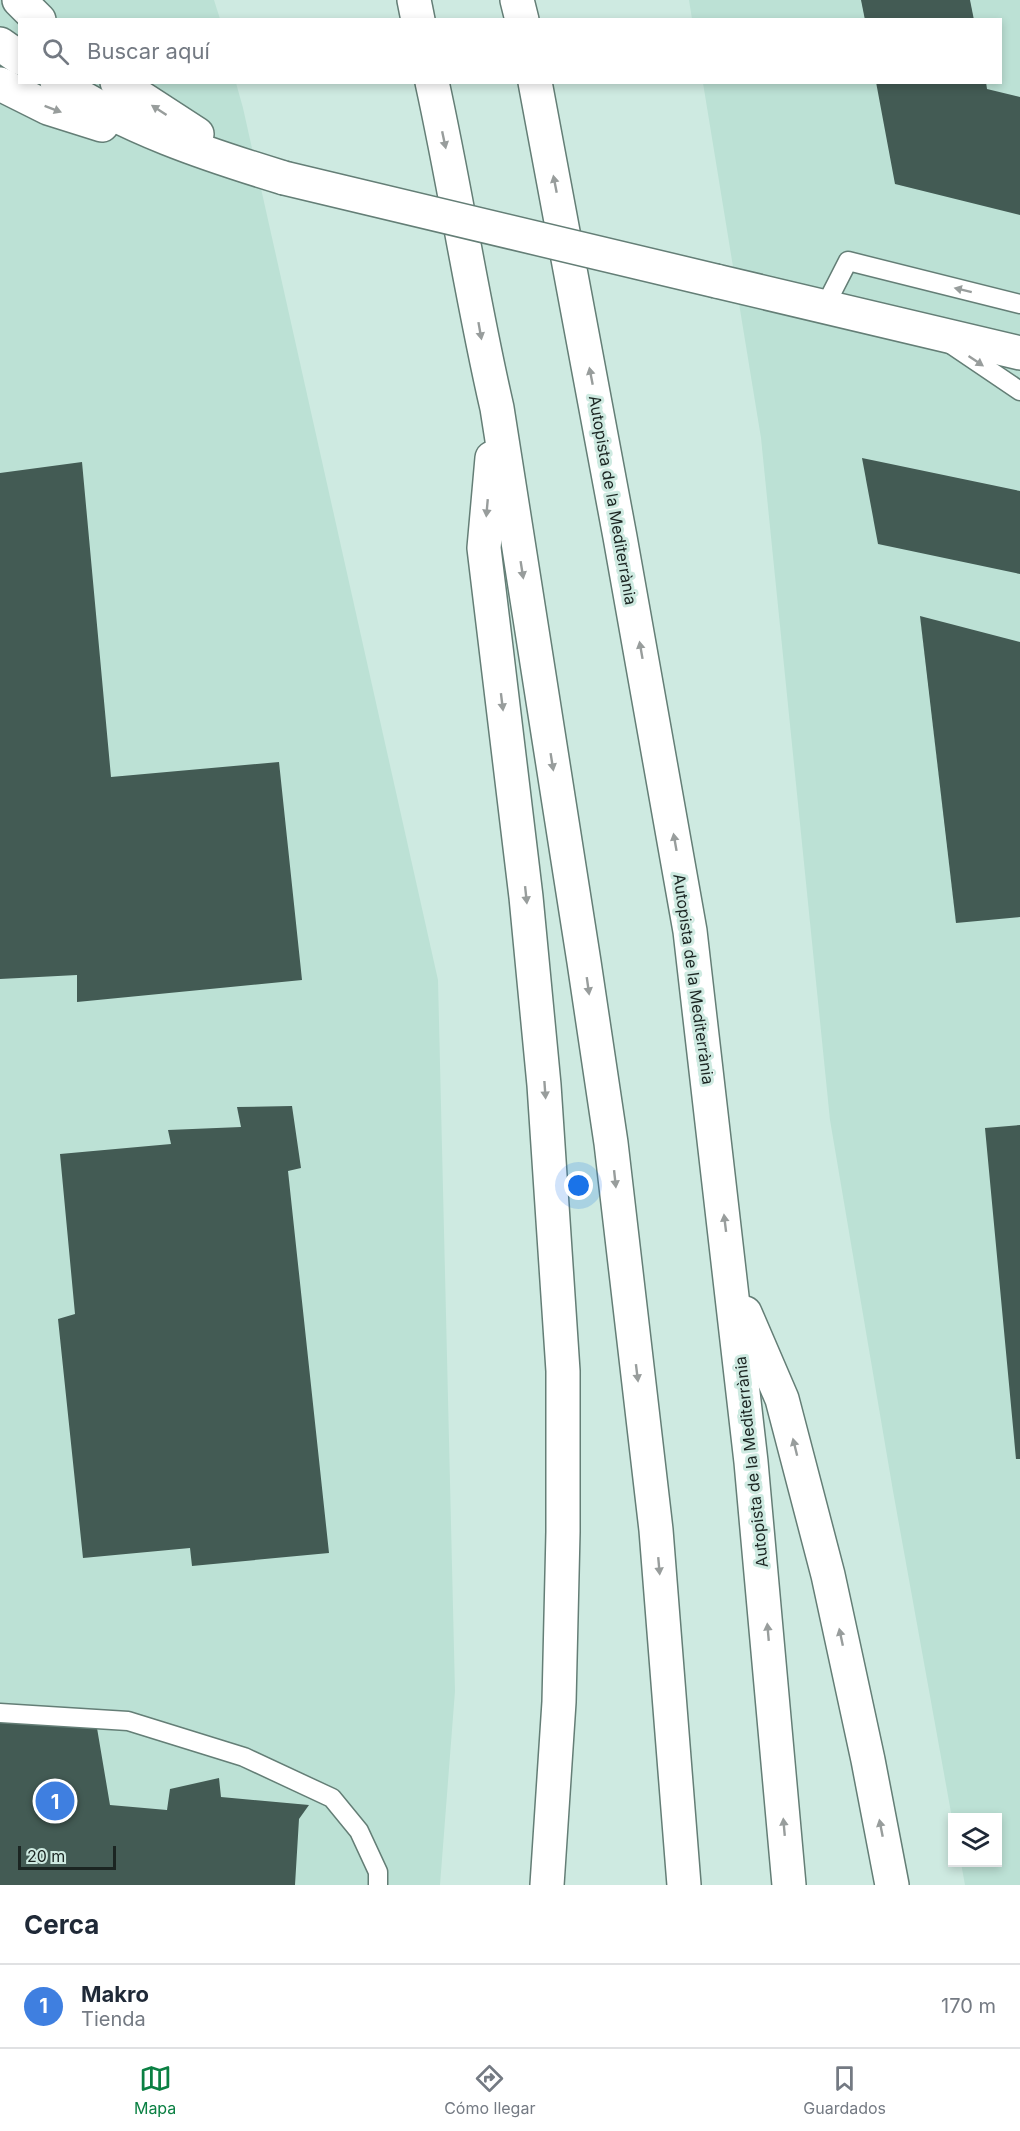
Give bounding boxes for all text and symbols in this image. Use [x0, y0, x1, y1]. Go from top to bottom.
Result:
search box [18, 18, 1002, 84]
icon: search [39, 35, 72, 68]
text: Buscar aquí [87, 38, 210, 64]
one-way arrow [44, 105, 62, 114]
one-way arrow [151, 105, 167, 116]
one-way arrow [440, 130, 450, 149]
one-way arrow [550, 175, 559, 194]
one-way arrow [954, 284, 972, 294]
one-way arrow [476, 322, 485, 341]
one-way arrow [968, 355, 984, 367]
one-way arrow [586, 367, 595, 386]
street label: Autopista de la Mediterrània [585, 394, 641, 606]
one-way arrow [482, 499, 492, 518]
one-way arrow [517, 560, 526, 579]
one-way arrow [636, 641, 645, 660]
one-way arrow [498, 692, 507, 711]
one-way arrow [548, 753, 557, 772]
one-way arrow [670, 833, 679, 852]
street label: Autopista de la Mediterrània [669, 872, 719, 1086]
one-way arrow [521, 886, 531, 905]
one-way arrow [583, 976, 592, 995]
one-way arrow [540, 1080, 549, 1099]
one-way arrow [610, 1169, 619, 1188]
your location [564, 1171, 593, 1200]
one-way arrow [720, 1213, 730, 1232]
street label: Autopista de la Mediterrània [730, 1355, 772, 1569]
one-way arrow [632, 1363, 641, 1382]
one-way arrow [789, 1438, 799, 1457]
one-way arrow [654, 1557, 664, 1576]
one-way arrow [763, 1623, 773, 1642]
one-way arrow [836, 1627, 845, 1646]
pin: 1 [36, 1778, 74, 1824]
map controls [948, 1813, 1002, 1867]
button: layers [948, 1813, 1002, 1867]
one-way arrow [779, 1817, 789, 1836]
one-way arrow [876, 1818, 885, 1837]
scale bar [18, 1843, 116, 1870]
text: 20 m [27, 1846, 65, 1866]
text: Cerca [24, 1909, 99, 1940]
text: Makro [81, 1981, 149, 2007]
text: 1 [39, 1994, 48, 2018]
text: 170 m [941, 1994, 996, 2018]
text: Tienda [81, 2007, 146, 2031]
tab: Mapa [134, 2062, 176, 2118]
tab: Cómo llegar [444, 2062, 535, 2118]
tab: Guardados [803, 2062, 886, 2118]

